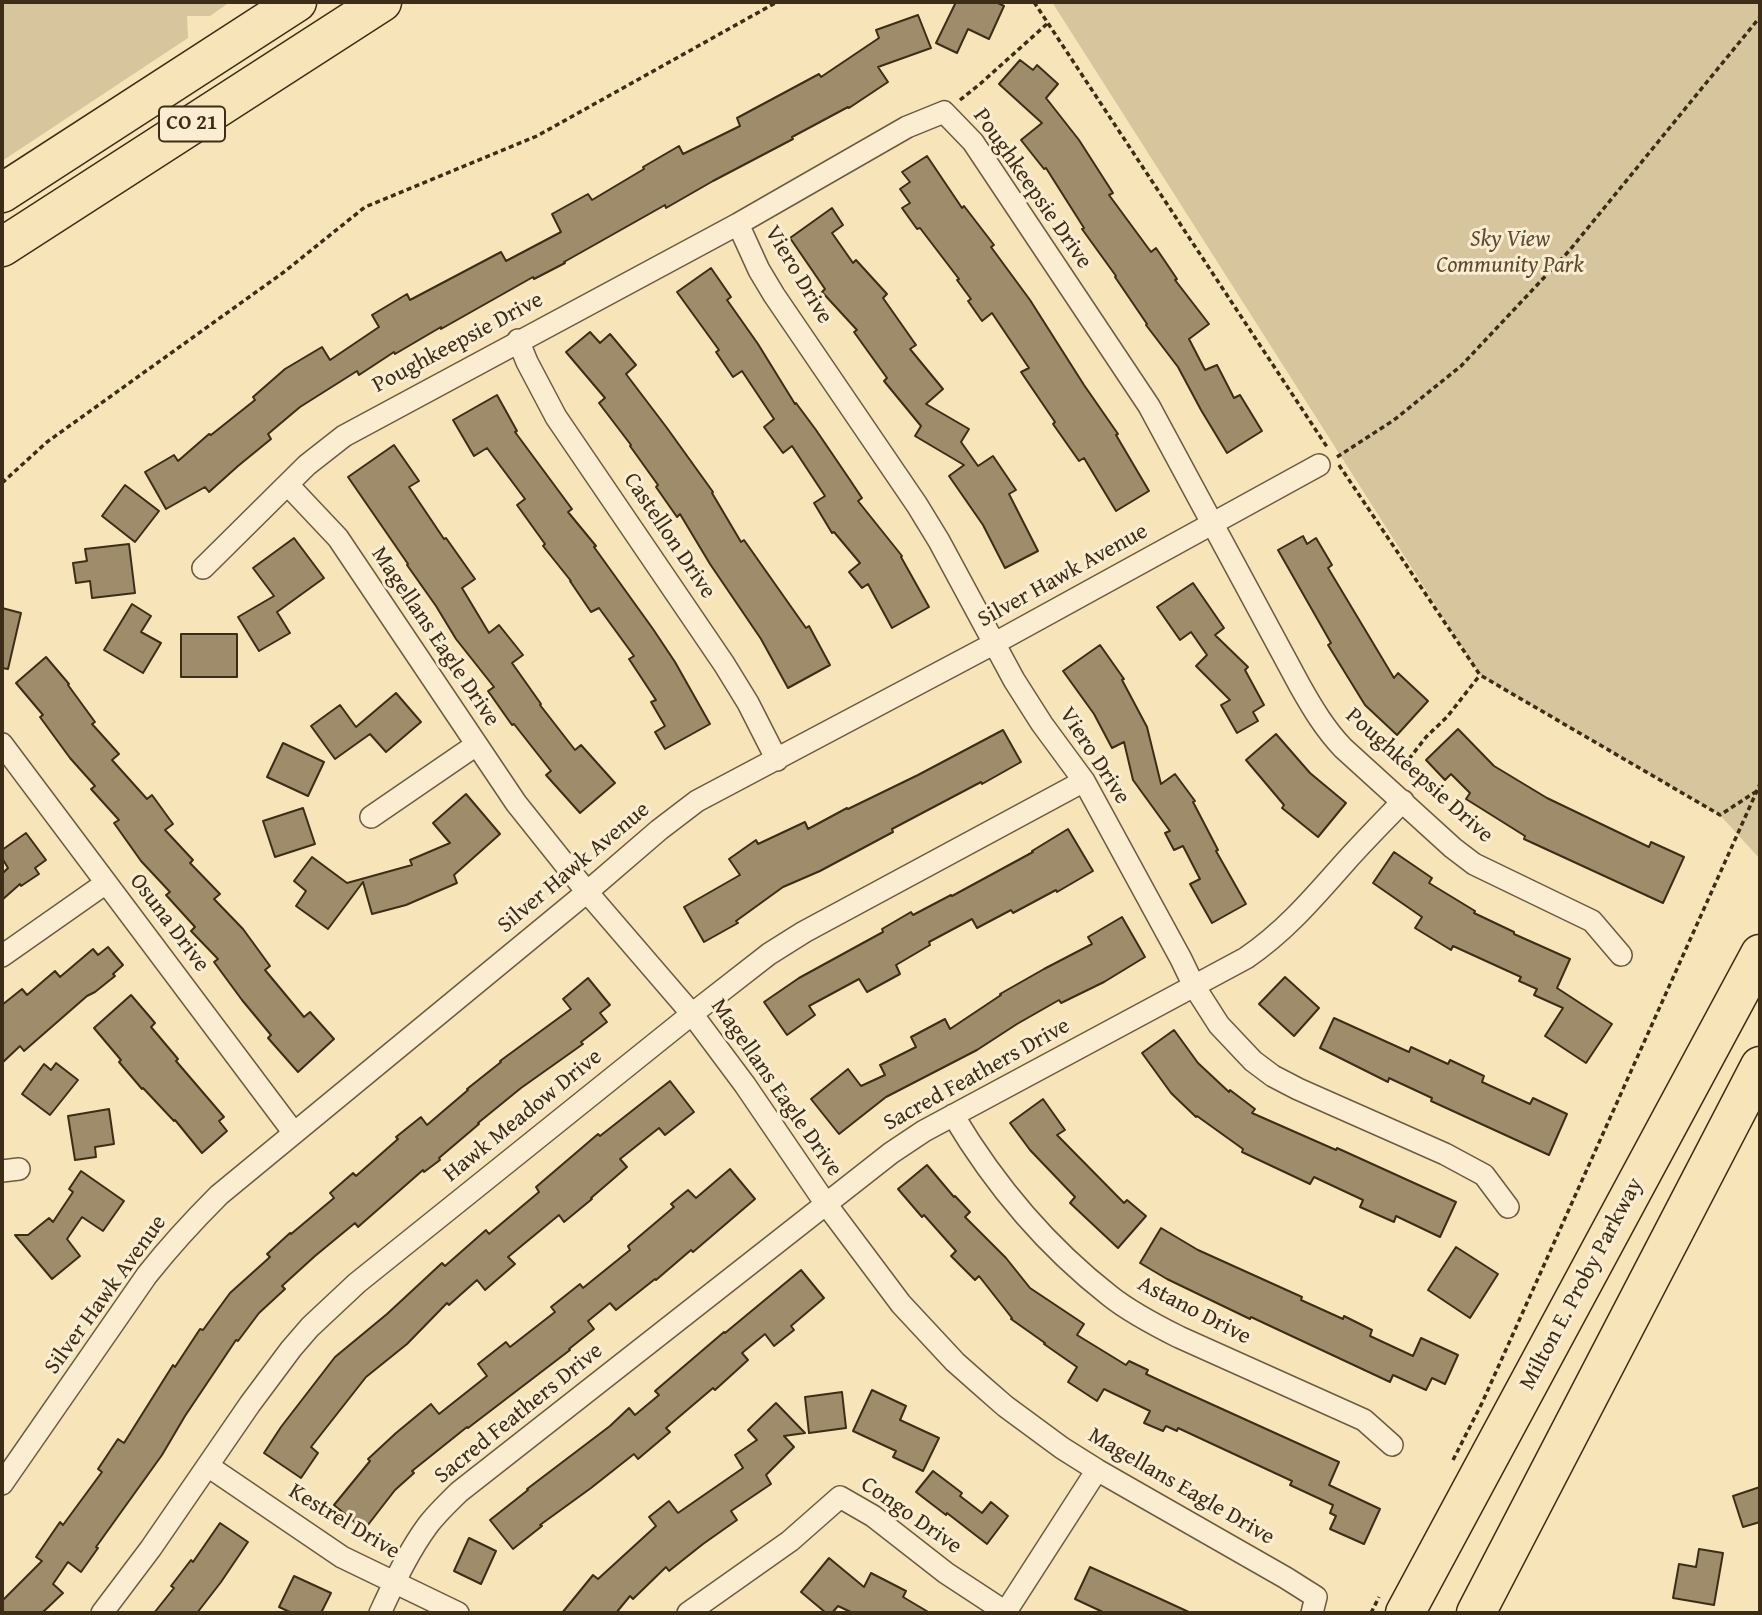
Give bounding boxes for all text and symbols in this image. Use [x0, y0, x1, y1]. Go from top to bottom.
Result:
street label: Poughkeepsie Drive [966, 104, 1098, 274]
road number: CO 21 [159, 106, 225, 142]
street label: Viero Drive [758, 221, 838, 329]
park label: Sky View Community Park [1436, 226, 1584, 280]
street label: Poughkeepsie Drive [368, 286, 548, 400]
street label: Castellon Drive [617, 468, 721, 604]
street label: Silver Hawk Avenue [973, 518, 1153, 634]
street label: Magellans Eagle Drive [365, 542, 505, 732]
street label: Viero Drive [1053, 702, 1135, 810]
street label: Poughkeepsie Drive [1339, 702, 1499, 850]
street label: Silver Hawk Avenue [492, 796, 656, 940]
street label: Osuna Drive [123, 868, 215, 978]
street label: Magellans Eagle Drive [704, 994, 848, 1182]
street label: Sacred Feathers Drive [879, 1012, 1075, 1138]
street label: Hawk Meadow Drive [438, 1044, 608, 1188]
street label: Milton E. Proby Parkway [1514, 1173, 1650, 1395]
street label: Silver Hawk Avenue [39, 1210, 173, 1380]
street label: Astano Drive [1133, 1271, 1255, 1351]
street label: Sacred Feathers Drive [429, 1338, 609, 1490]
street label: Magellans Eagle Drive [1083, 1422, 1279, 1552]
street label: Congo Drive [855, 1471, 967, 1561]
street label: Kestrel Drive [283, 1478, 405, 1566]

